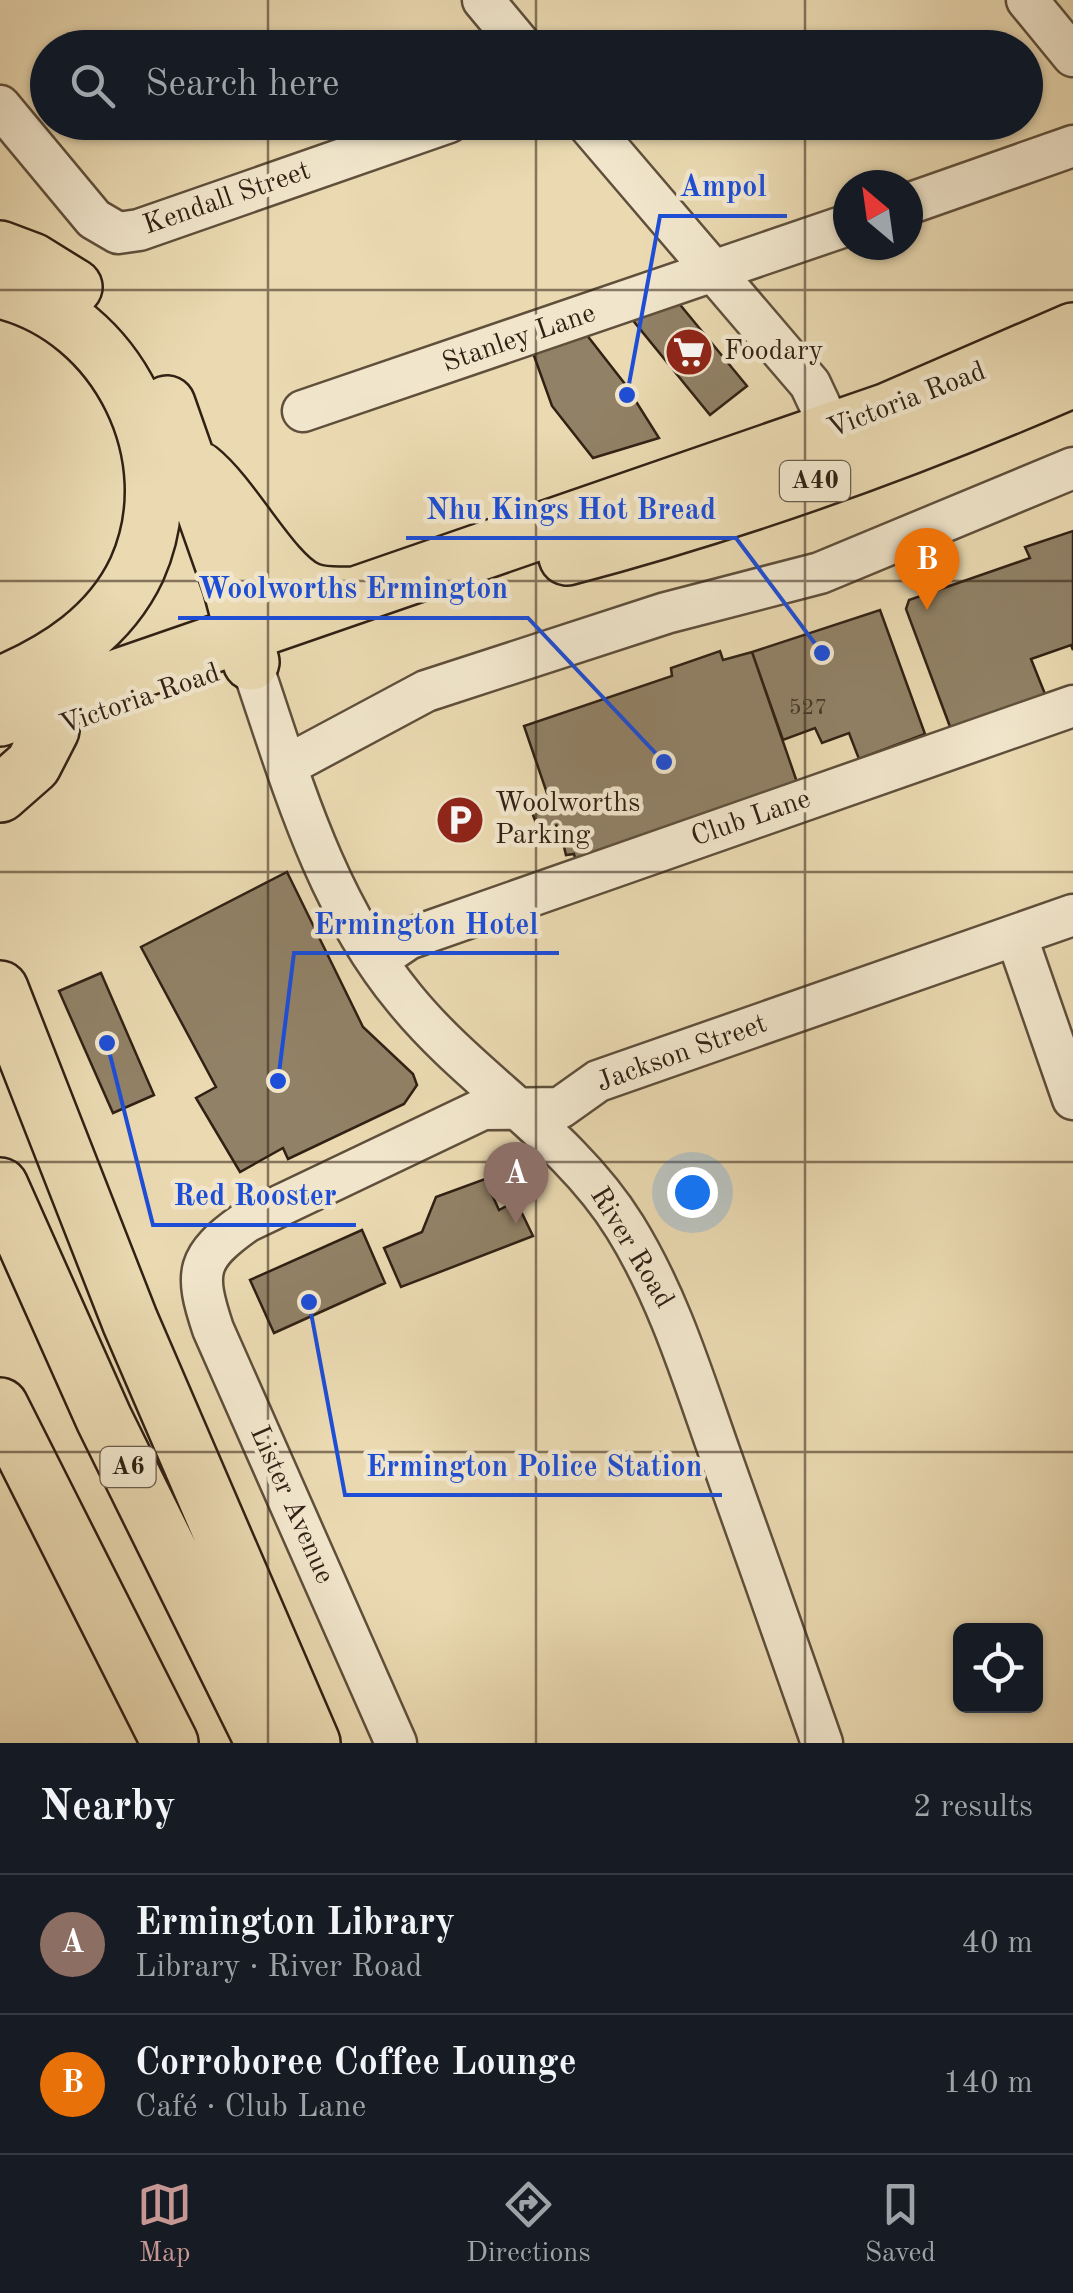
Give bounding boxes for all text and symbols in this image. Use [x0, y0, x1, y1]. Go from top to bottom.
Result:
search box [30, 30, 1043, 140]
icon: search [65, 58, 120, 113]
text: Search here [145, 66, 340, 104]
callout: Ampol [660, 156, 787, 216]
street label: Kendall Street [140, 157, 314, 241]
north arrow [833, 170, 923, 260]
text: Ampol [679, 173, 767, 203]
street label: Stanley Lane [439, 300, 599, 378]
supermarket icon: Foodary [663, 326, 715, 378]
place label: Foodary [724, 338, 824, 366]
street label: Victoria Road [824, 358, 990, 444]
road number: A40 [780, 461, 850, 501]
callout: Nhu Kings Hot Bread [406, 478, 736, 538]
text: Nhu Kings Hot Bread [426, 496, 716, 526]
pin: B [894, 528, 960, 610]
callout: Woolworths Ermington [178, 558, 528, 618]
text: Woolworths Ermington [198, 575, 508, 605]
street label: Victoria Road [57, 660, 223, 740]
house number: 527 [789, 697, 827, 719]
street label: Club Lane [688, 786, 814, 852]
place label: Woolworths Parking [495, 790, 641, 850]
parking icon: Woolworths Parking [434, 794, 486, 846]
callout: Ermington Hotel [294, 893, 559, 953]
text: Ermington Hotel [313, 911, 539, 941]
street label: Jackson Street [593, 1010, 771, 1098]
pin: A [484, 1142, 548, 1224]
callout: Red Rooster [153, 1165, 356, 1225]
your location [667, 1167, 718, 1218]
text: Red Rooster [173, 1182, 337, 1212]
street label: River Road [584, 1183, 678, 1313]
street label: Lister Avenue [244, 1422, 338, 1588]
callout: Ermington Police Station [345, 1435, 722, 1495]
road number: A6 [100, 1447, 156, 1487]
text: Ermington Police Station [366, 1453, 702, 1483]
map controls [953, 1623, 1043, 1713]
button: locate [953, 1623, 1043, 1713]
text: Nearby [40, 1787, 176, 1829]
text: 2 results [913, 1792, 1033, 1824]
text: Ermington Library [135, 1905, 455, 1943]
text: A [60, 1928, 85, 1960]
text: 40 m [962, 1928, 1033, 1960]
text: Library · River Road [135, 1952, 422, 1984]
text: Corroboree Coffee Lounge [135, 2045, 577, 2083]
text: B [61, 2068, 84, 2100]
text: 140 m [943, 2068, 1033, 2100]
text: Café · Club Lane [135, 2092, 366, 2124]
tab: Map [137, 2177, 192, 2272]
tab: Directions [466, 2177, 591, 2272]
tab: Saved [865, 2177, 936, 2272]

